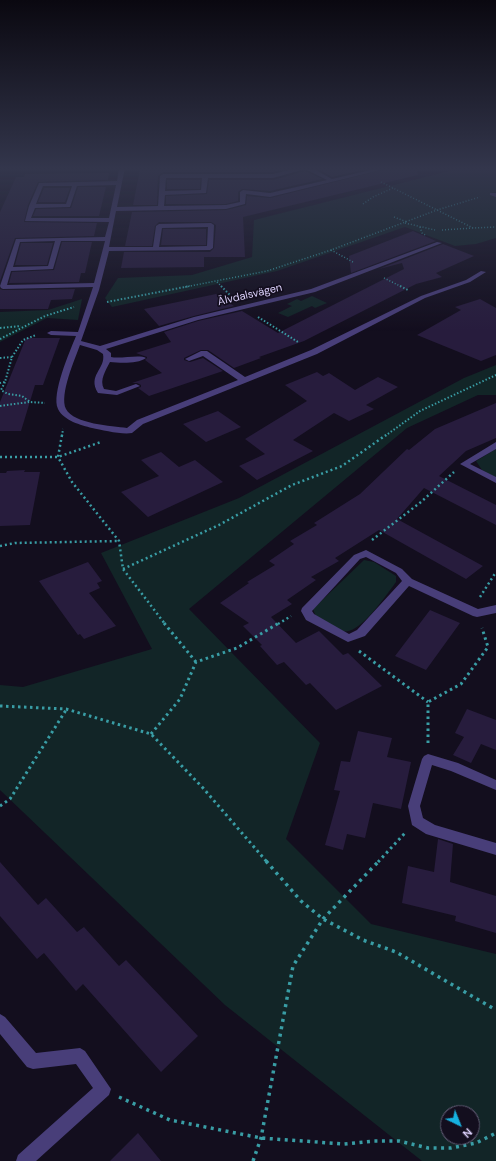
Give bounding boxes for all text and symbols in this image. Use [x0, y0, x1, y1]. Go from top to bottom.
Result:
street label: Älvdalsvägen [216, 281, 284, 309]
north arrow [440, 1105, 480, 1145]
text: N [460, 1125, 475, 1141]

